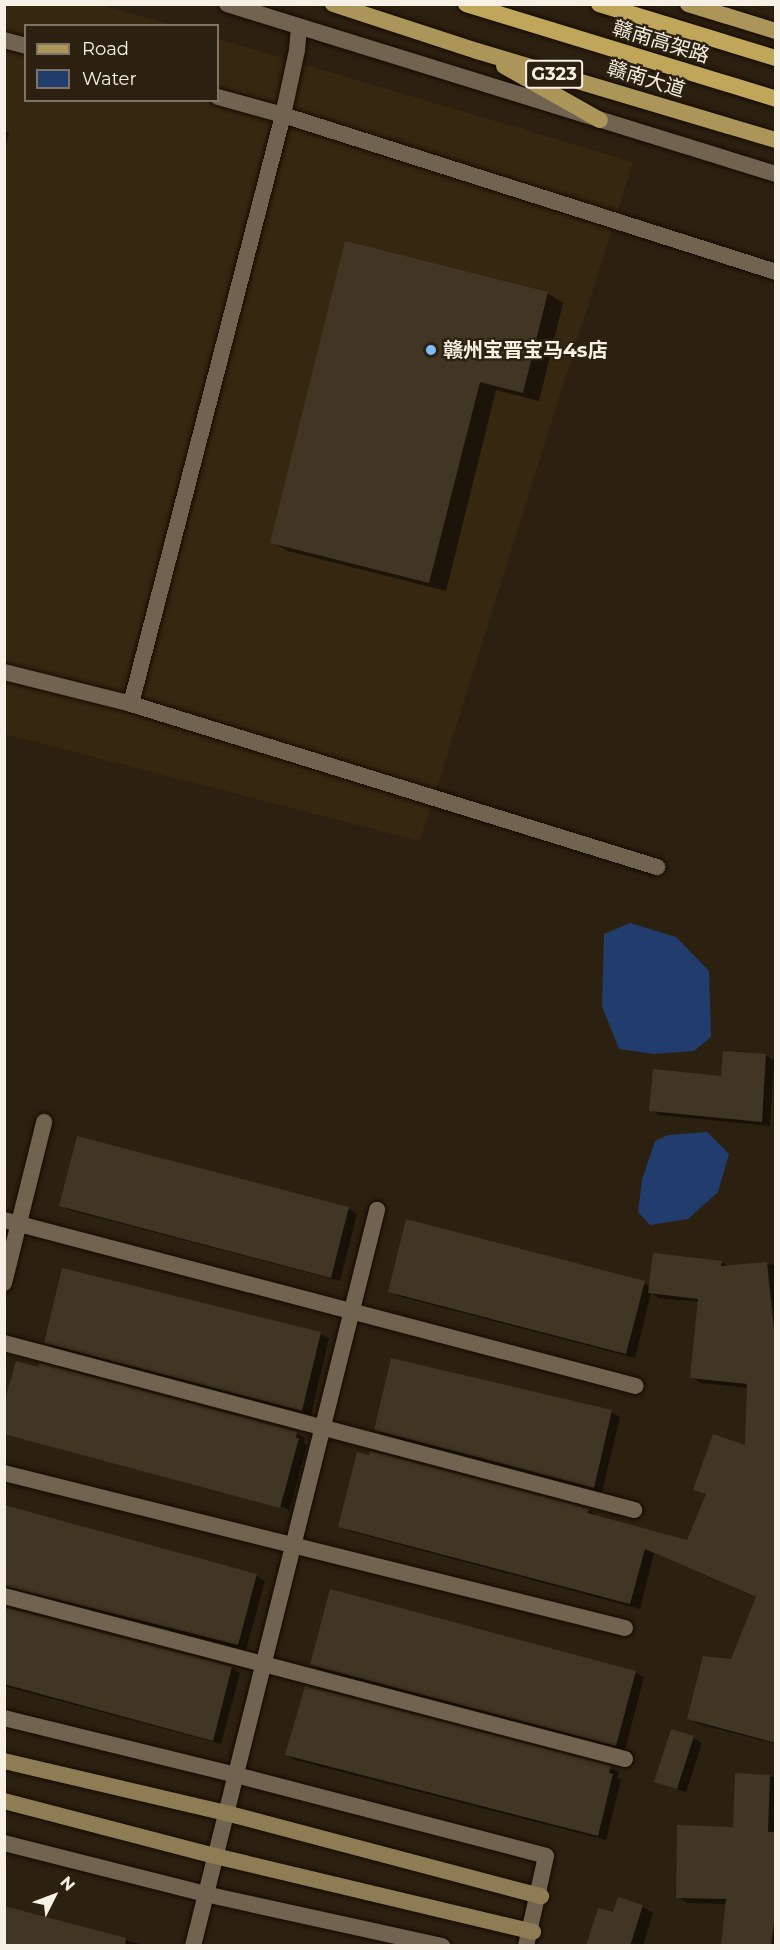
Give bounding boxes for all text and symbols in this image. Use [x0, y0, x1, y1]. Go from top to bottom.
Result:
street label: 赣南高架路 [610, 16, 712, 68]
legend [24, 24, 219, 102]
text: Road [82, 38, 129, 60]
street label: 赣南大道 [604, 56, 688, 102]
road number: G323 [524, 59, 584, 89]
text: Water [82, 68, 137, 90]
place label: 赣州宝晋宝马4s店 [443, 338, 607, 362]
marker: 赣州宝晋宝马4s店 [424, 343, 438, 357]
north arrow [24, 1866, 84, 1926]
text: N [56, 1872, 79, 1895]

